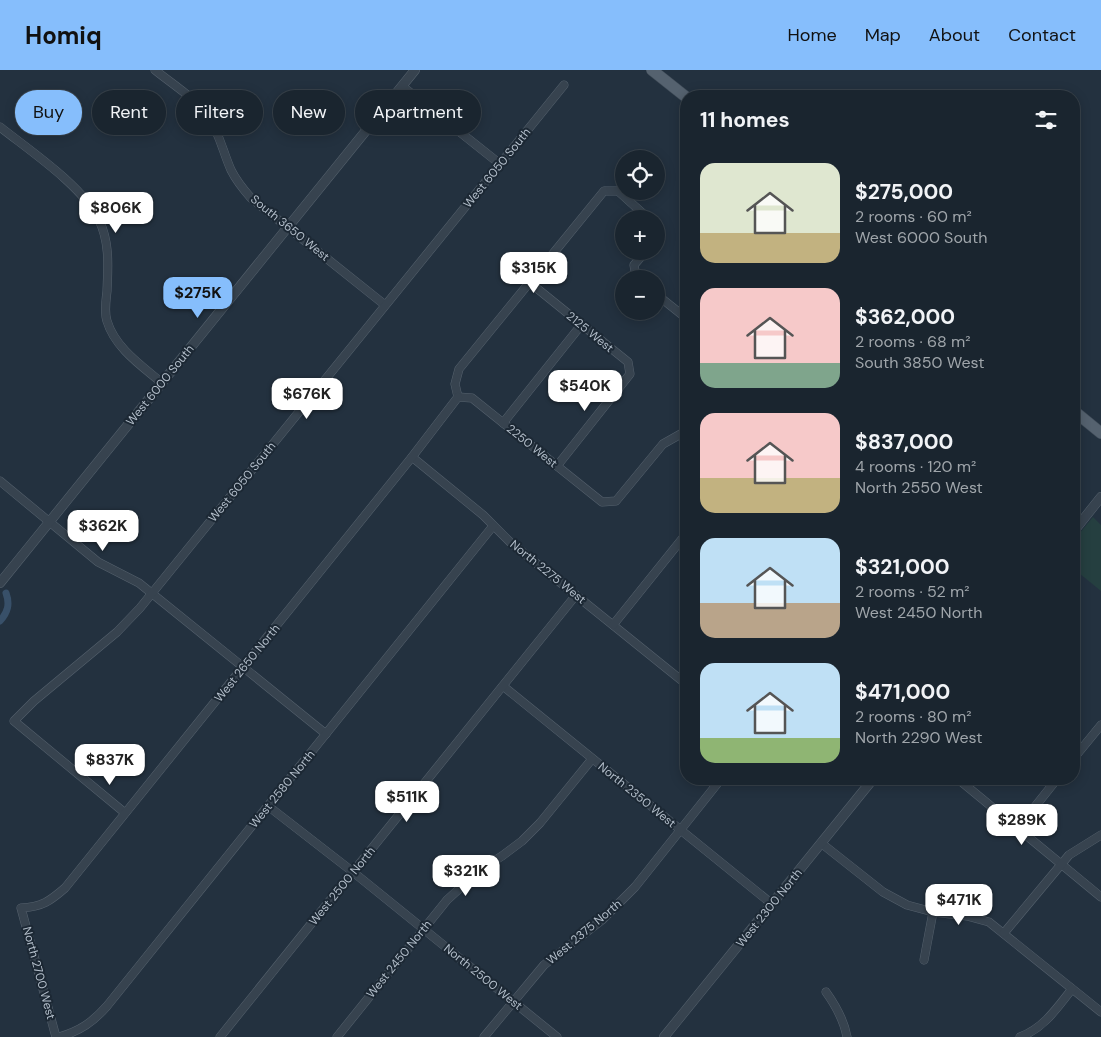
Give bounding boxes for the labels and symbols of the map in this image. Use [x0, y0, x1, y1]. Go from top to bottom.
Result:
street label: West 6050 South [460, 125, 534, 211]
pin: $806K [81, 191, 151, 234]
street label: South 3650 West [247, 191, 333, 265]
pin: $315K [499, 252, 569, 294]
pin: $275K [163, 276, 233, 319]
street label: 2125 West [563, 308, 617, 356]
street label: West 6000 South [123, 341, 198, 429]
pin: $540K [550, 370, 620, 412]
pin: $676K [272, 378, 342, 420]
street label: 2250 West [503, 421, 561, 472]
street label: West 6050 South [205, 439, 279, 525]
pin: $362K [68, 510, 138, 552]
street label: North 2275 West [507, 536, 589, 608]
street label: West 2650 North [211, 621, 283, 705]
pin: $837K [75, 744, 145, 786]
street label: West 2580 North [246, 747, 318, 831]
street label: North 2350 West [595, 759, 679, 832]
pin: $511K [372, 780, 442, 823]
pin: $289K [987, 804, 1057, 846]
street label: West 2500 North [305, 843, 379, 929]
pin: $321K [431, 854, 501, 897]
street label: West 2300 North [732, 865, 806, 951]
pin: $471K [924, 884, 994, 926]
street label: West 2375 North [543, 896, 625, 968]
street label: West 2450 North [363, 917, 435, 1001]
street label: North 2700 West [19, 925, 59, 1021]
street label: North 2500 West [440, 940, 526, 1014]

